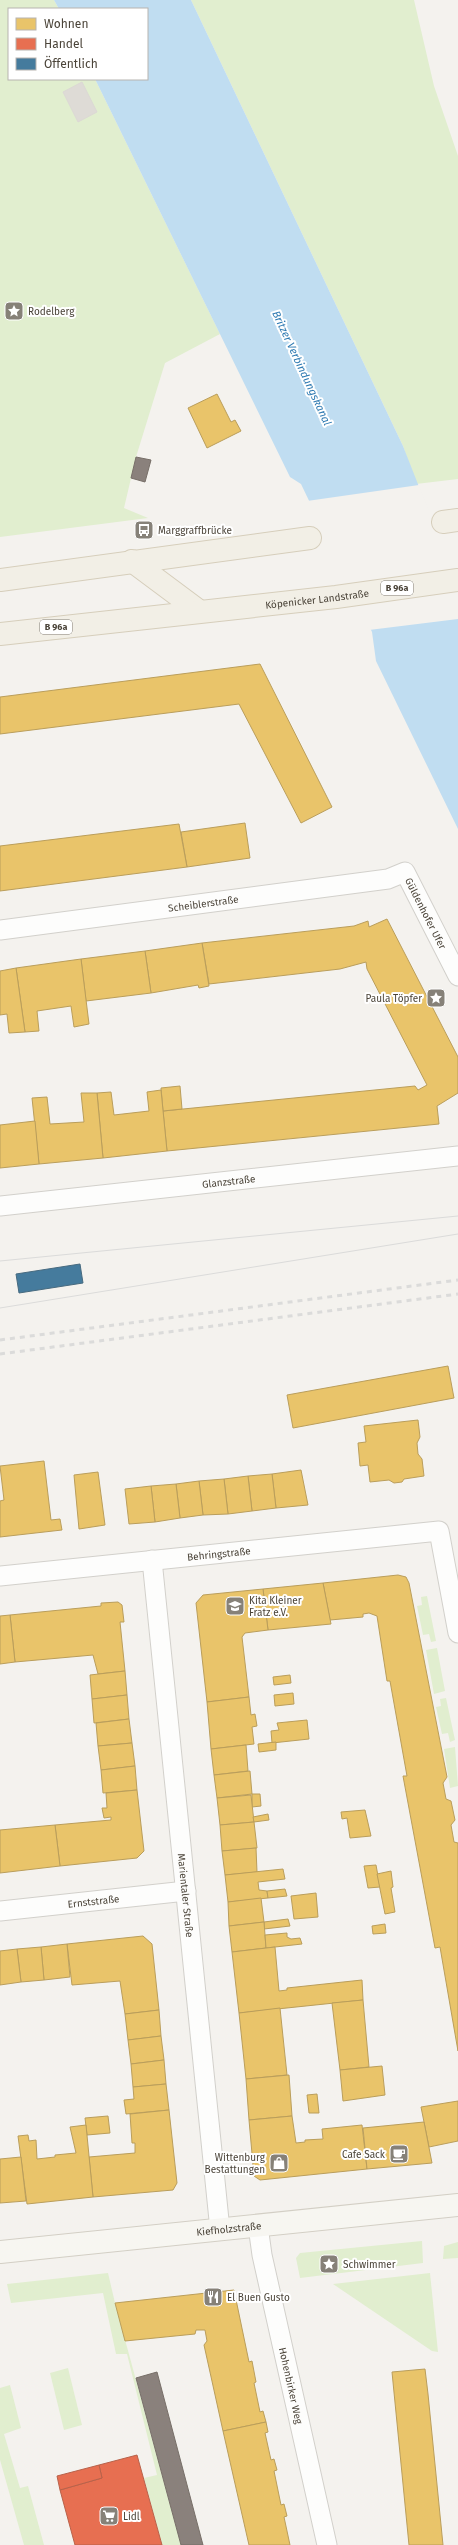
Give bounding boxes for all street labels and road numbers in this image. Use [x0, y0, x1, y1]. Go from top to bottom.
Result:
road number: B 96a [381, 581, 413, 595]
street label: Köpenicker Landstraße [265, 587, 370, 612]
road number: B 96a [40, 620, 72, 634]
street label: Güldenhofer Ufer [402, 876, 448, 951]
street label: Scheiblerstraße [167, 894, 239, 915]
street label: Glanzstraße [202, 1173, 256, 1191]
street label: Behringstraße [187, 1545, 251, 1564]
street label: Marientaler Straße [175, 1853, 195, 1938]
street label: Ernststraße [67, 1893, 120, 1911]
street label: Kiefholzstraße [196, 2220, 262, 2239]
street label: Hohenbirker Weg [276, 2346, 305, 2426]

